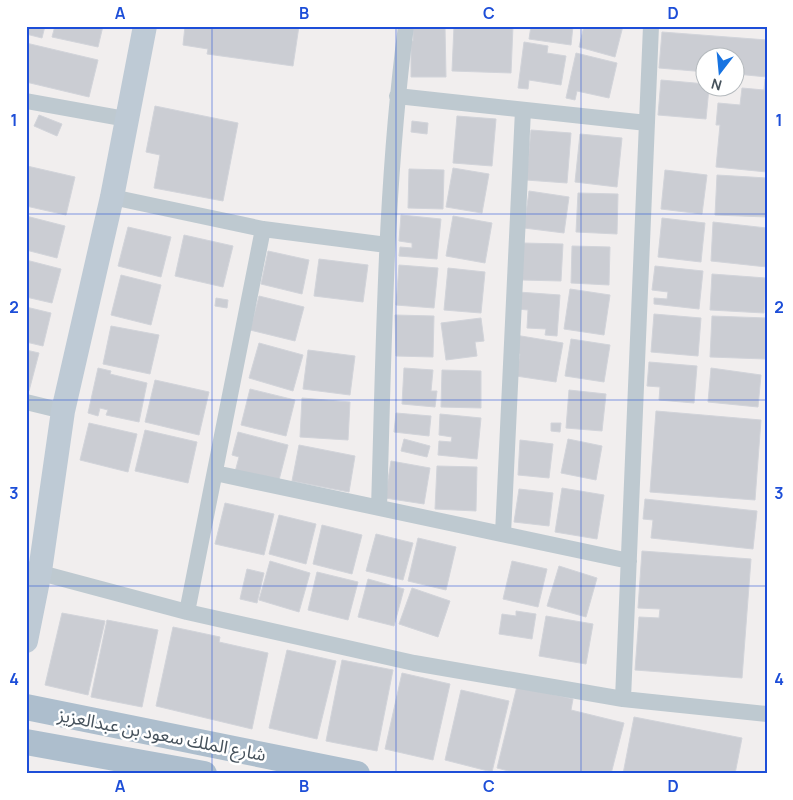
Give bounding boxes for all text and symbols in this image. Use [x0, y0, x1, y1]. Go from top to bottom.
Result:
text: A [115, 2, 126, 24]
text: B [299, 2, 309, 24]
text: C [483, 2, 495, 24]
text: D [667, 2, 679, 24]
north arrow [696, 48, 746, 98]
text: N [709, 74, 724, 95]
text: 1 [10, 109, 18, 131]
text: 1 [775, 109, 783, 131]
text: 2 [9, 296, 19, 318]
text: 2 [774, 296, 784, 318]
text: 3 [9, 482, 19, 504]
text: 3 [774, 482, 784, 504]
text: 4 [9, 668, 19, 690]
text: 4 [774, 668, 784, 690]
street label: شارع الملك سعود بن عبدالعزيز [54, 702, 268, 769]
text: A [115, 775, 126, 797]
text: B [299, 775, 309, 797]
text: C [483, 775, 495, 797]
text: D [667, 775, 679, 797]

